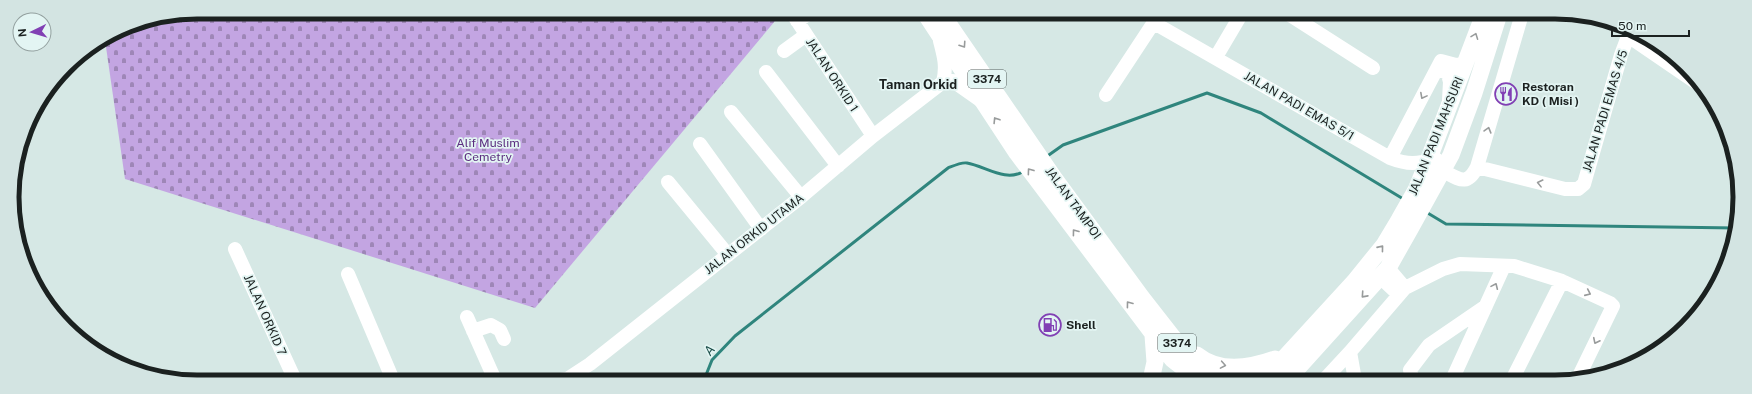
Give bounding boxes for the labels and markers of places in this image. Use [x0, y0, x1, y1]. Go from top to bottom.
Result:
place label: Restoran KD ( Misi ) [1522, 80, 1579, 108]
restaurant icon: Restoran KD ( Misi ) [1493, 81, 1519, 107]
fuel station icon: Shell [1037, 312, 1063, 338]
place label: Shell [1066, 318, 1096, 332]

